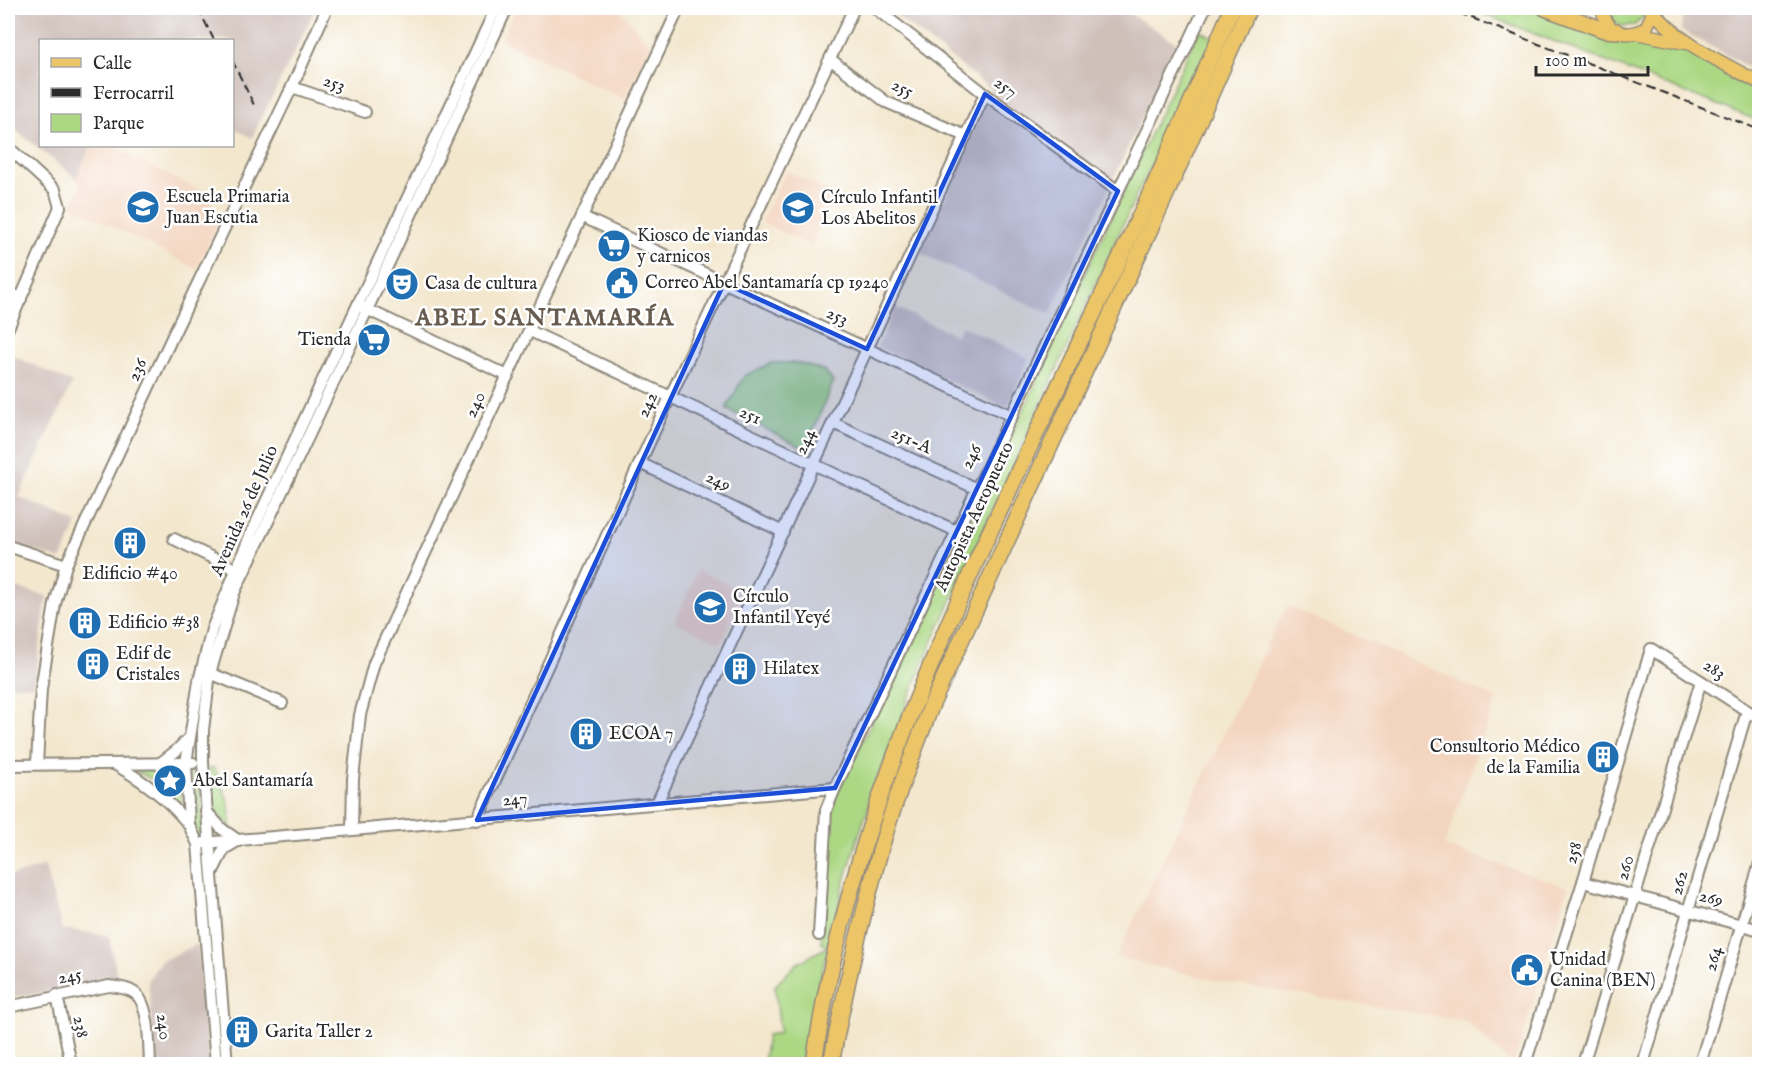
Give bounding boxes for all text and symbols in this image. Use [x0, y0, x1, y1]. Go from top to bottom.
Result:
legend [39, 39, 234, 147]
scale bar [1536, 39, 1648, 77]
text: 100 m [1545, 50, 1587, 73]
text: Calle [93, 53, 132, 76]
street label: 253 [320, 70, 348, 98]
street label: 257 [989, 72, 1021, 104]
street label: 255 [887, 74, 917, 104]
text: Ferrocarril [93, 83, 174, 106]
text: Parque [93, 113, 144, 136]
place label: Escuela Primaria Juan Escutia [164, 186, 290, 230]
place label: Círculo Infantil Los Abelitos [821, 187, 938, 231]
school or university icon: Escuela Primaria Juan Escutia [125, 189, 161, 225]
school or university icon: Círculo Infantil Los Abelitos [780, 190, 816, 226]
place label: Kiosco de viandas y carnicos [636, 225, 768, 269]
supermarket icon: Kiosco de viandas y carnicos [596, 228, 632, 264]
public building icon: Correo Abel Santamaría cp 19240 [604, 265, 640, 301]
theatre icon: Casa de cultura [384, 266, 420, 302]
place label: Correo Abel Santamaría cp 19240 [645, 272, 889, 295]
place label: Casa de cultura [425, 273, 538, 296]
street label: 253 [822, 302, 852, 332]
district label: ABEL SANTAMARÍA [414, 303, 675, 334]
supermarket icon: Tienda [356, 322, 392, 358]
place label: Tienda [298, 329, 351, 352]
street label: 236 [123, 354, 153, 385]
street label: 240 [460, 388, 492, 422]
street label: 242 [632, 388, 664, 422]
street label: 251 [735, 401, 765, 431]
street label: 251-A [887, 422, 936, 461]
street label: 244 [790, 425, 822, 459]
street label: Autopista Aeropuerto [930, 438, 1020, 596]
street label: 246 [956, 440, 988, 473]
street label: Avenida 26 de Julio [205, 442, 284, 581]
street label: 249 [702, 466, 734, 498]
building icon: Edificio #40 [112, 525, 148, 561]
place label: Edificio #40 [82, 563, 178, 586]
place label: Círculo Infantil Yeyé [733, 586, 830, 630]
school or university icon: Círculo Infantil Yeyé [692, 589, 728, 625]
building icon: Edificio #38 [67, 605, 103, 641]
place label: Edificio #38 [108, 612, 200, 635]
place label: Edif de Cristales [116, 643, 180, 687]
building icon: Edif de Cristales [75, 646, 111, 682]
building icon: Hilatex [722, 651, 758, 687]
street label: 283 [1698, 654, 1730, 686]
place label: Hilatex [763, 658, 819, 681]
building icon: ECOA 7 [568, 716, 604, 752]
place label: ECOA 7 [609, 723, 673, 746]
place label: Consultorio Médico de la Familia [1430, 736, 1580, 780]
building icon: Consultorio Médico de la Familia [1585, 739, 1621, 775]
place icon: Abel Santamaría [152, 763, 188, 799]
place label: Abel Santamaría [192, 770, 314, 793]
street label: 247 [501, 787, 529, 813]
street label: 258 [1560, 839, 1588, 867]
street label: 260 [1611, 853, 1641, 883]
street label: 262 [1666, 868, 1694, 898]
street label: 269 [1696, 885, 1726, 913]
street label: 264 [1700, 944, 1729, 974]
place label: Unidad Canina (BEN) [1550, 949, 1656, 993]
public building icon: Unidad Canina (BEN) [1509, 952, 1545, 988]
street label: 245 [56, 964, 84, 990]
street label: 240 [150, 1013, 176, 1041]
street label: 238 [67, 1014, 93, 1040]
building icon: Garita Taller 2 [224, 1014, 260, 1050]
place label: Garita Taller 2 [265, 1021, 373, 1044]

